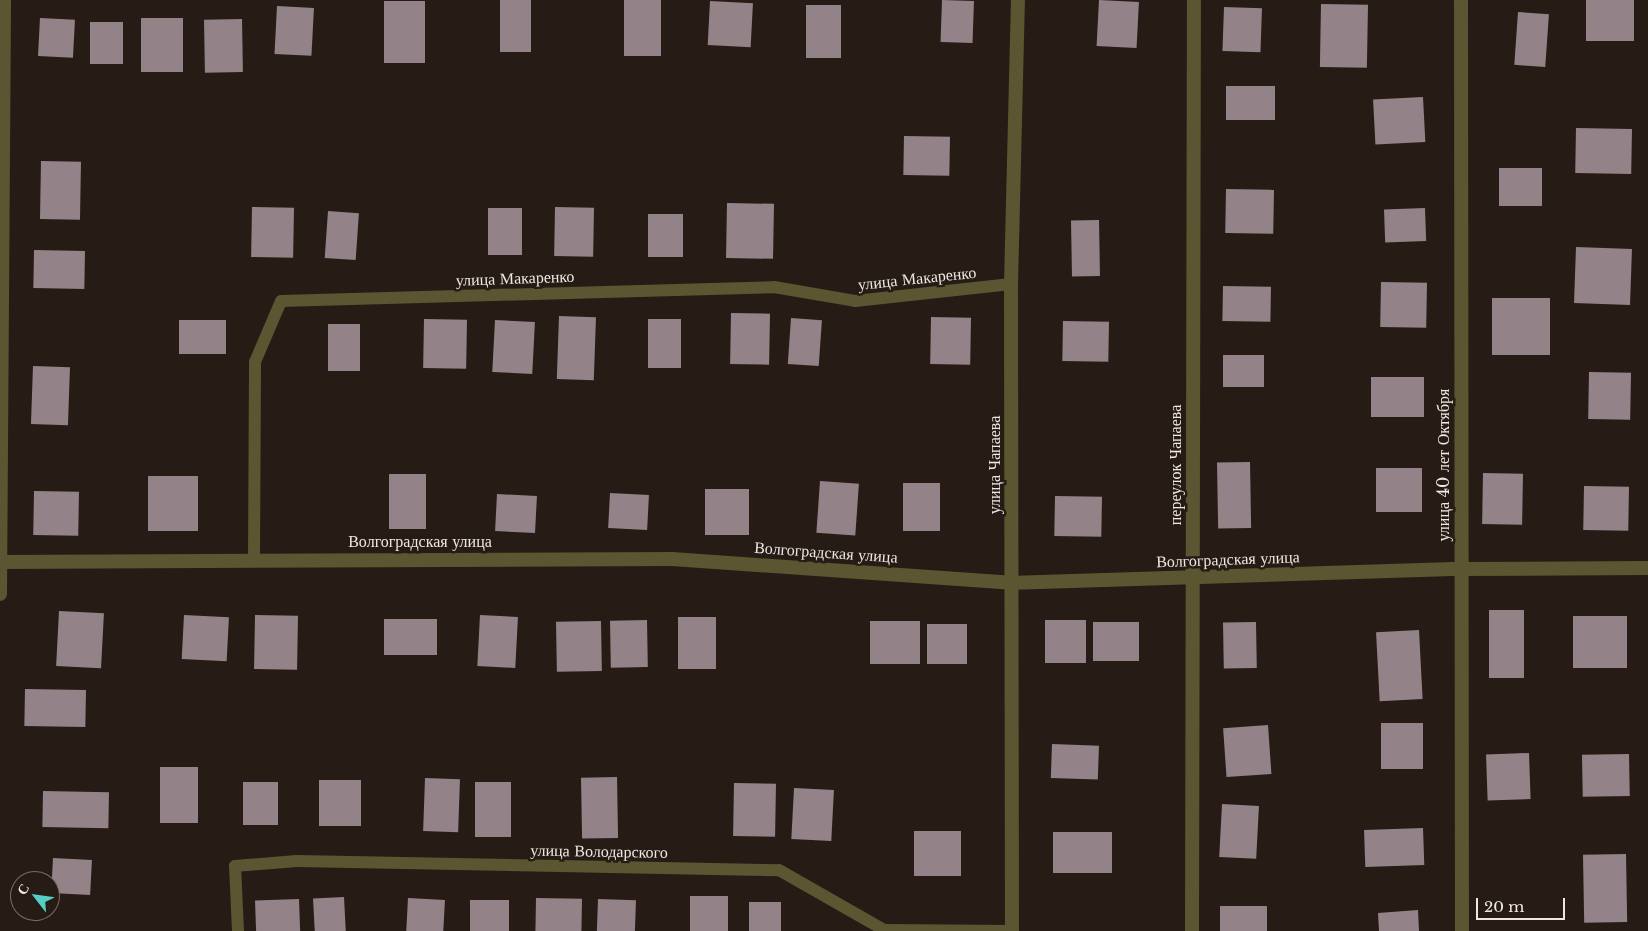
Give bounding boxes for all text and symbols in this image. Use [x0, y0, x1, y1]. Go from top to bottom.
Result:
street label: улица Макаренко [857, 262, 977, 294]
street label: улица Макаренко [455, 266, 575, 290]
street label: улица 40 лет Октября [1433, 389, 1453, 541]
street label: переулок Чапаева [1165, 405, 1185, 525]
street label: улица Чапаева [984, 416, 1004, 514]
street label: Волгоградская улица [348, 531, 492, 551]
street label: Волгоградская улица [754, 537, 898, 567]
street label: Волгоградская улица [1156, 547, 1300, 571]
street label: улица Володарского [530, 840, 668, 862]
north arrow [10, 871, 60, 921]
text: С [13, 880, 33, 898]
scale bar [1478, 888, 1567, 920]
text: 20 m [1484, 897, 1524, 916]

